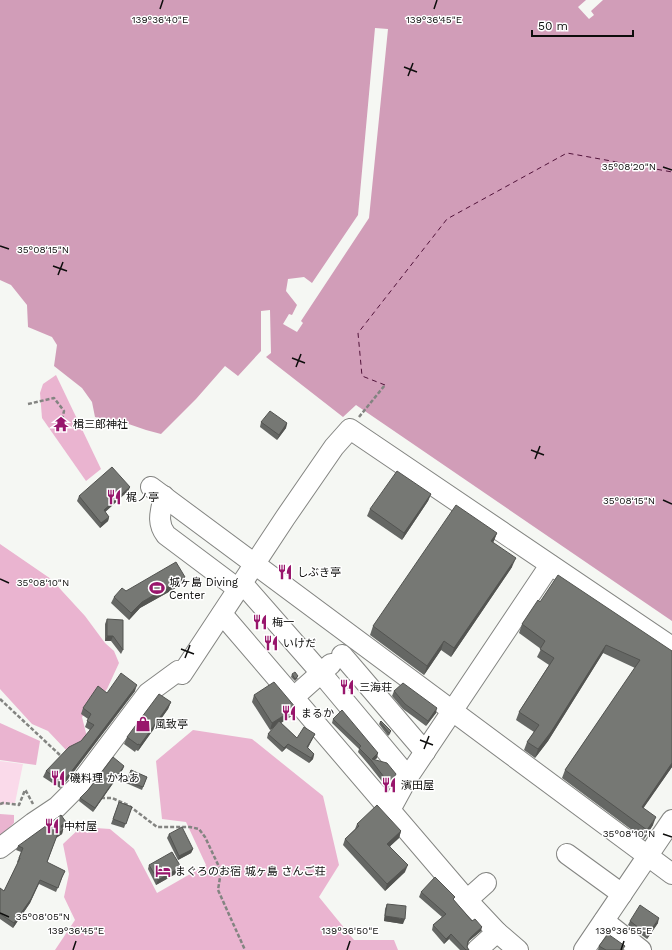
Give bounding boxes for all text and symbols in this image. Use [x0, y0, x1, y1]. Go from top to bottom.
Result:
scale bar [532, 12, 633, 38]
text: 139°36'40"E [132, 14, 188, 25]
text: 139°36'45"E [406, 14, 462, 25]
text: 50 m [538, 19, 568, 33]
text: 35°08'20"N [602, 161, 656, 172]
text: 35°08'15"N [17, 244, 69, 255]
temple icon: 楫三郎神社 [52, 415, 70, 433]
place label: 楫三郎神社 [73, 418, 128, 431]
restaurant icon: 梶ノ亭 [105, 488, 123, 506]
place label: 梶ノ亭 [126, 491, 159, 504]
text: 35°08'15"N [603, 495, 655, 506]
restaurant icon: しぶき亭 [276, 563, 294, 581]
place label: しぶき亭 [297, 566, 341, 579]
place label: 城ヶ島 Diving Center [169, 576, 238, 602]
text: 35°08'10"N [17, 577, 69, 588]
sports icon: 城ヶ島 Diving Center [148, 579, 166, 597]
restaurant icon: 梅一 [251, 613, 269, 631]
place label: 梅一 [272, 616, 294, 629]
restaurant icon: いけだ [262, 634, 280, 652]
place label: いけだ [283, 637, 316, 650]
restaurant icon: 三海荘 [338, 678, 356, 696]
place label: 三海荘 [359, 681, 392, 694]
restaurant icon: まるか [280, 704, 298, 722]
place label: まるか [301, 707, 334, 720]
shop icon: 風致亭 [134, 715, 152, 733]
place label: 風致亭 [155, 718, 188, 731]
restaurant icon: 磯料理 かねあ [49, 769, 67, 787]
place label: 磯料理 かねあ [70, 772, 140, 785]
restaurant icon: 濱田屋 [380, 776, 398, 794]
place label: 濱田屋 [401, 779, 434, 792]
restaurant icon: 中村屋 [43, 817, 61, 835]
place label: 中村屋 [64, 820, 97, 833]
text: 35°08'10"N [603, 828, 655, 839]
hotel icon: まぐろのお宿 城ヶ島 さんご荘 [154, 862, 172, 880]
place label: まぐろのお宿 城ヶ島 さんご荘 [175, 865, 326, 878]
text: 35°08'05"N [16, 911, 70, 922]
text: 139°36'45"E [48, 925, 104, 936]
text: 139°36'50"E [321, 925, 379, 936]
text: 139°36'55"E [596, 925, 652, 936]

